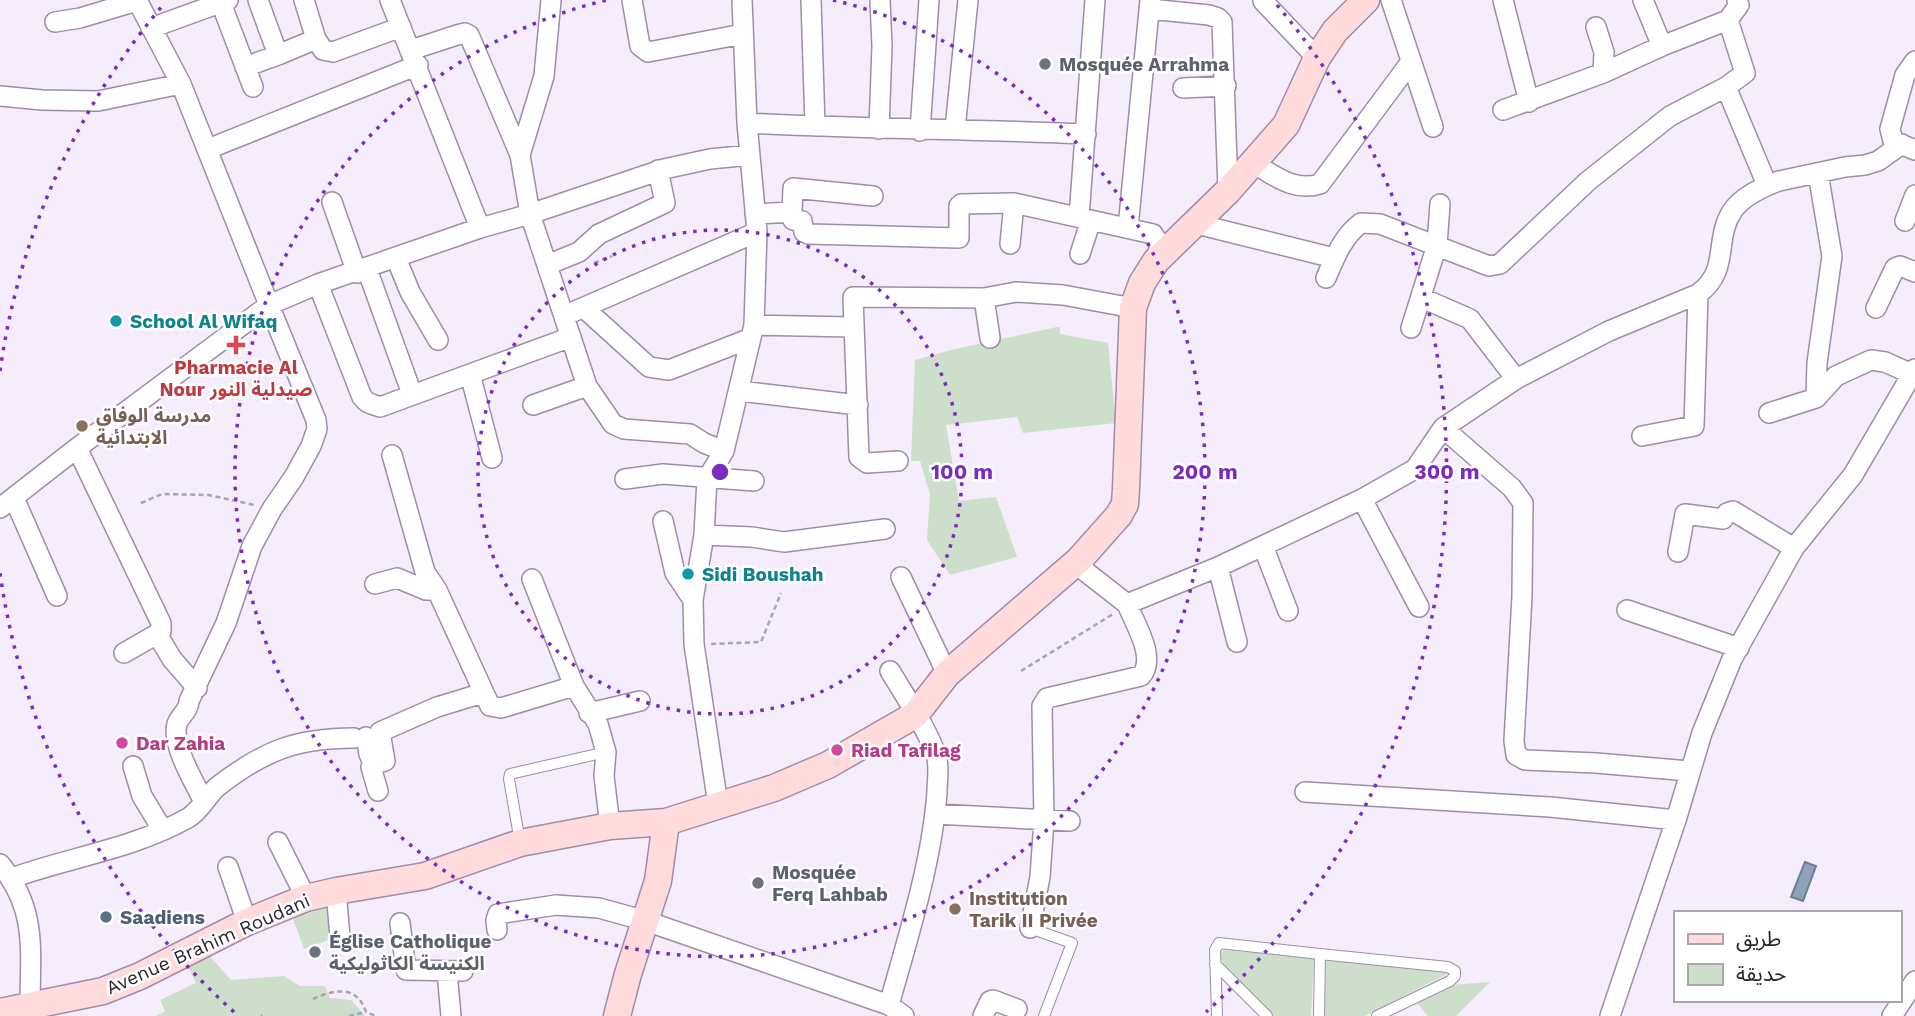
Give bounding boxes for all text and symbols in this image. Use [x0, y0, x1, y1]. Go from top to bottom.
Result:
place label: Mosquée Arrahma [1059, 53, 1229, 76]
marker: Mosquée Arrahma [1037, 56, 1053, 72]
place label: School Al Wifaq [130, 310, 277, 333]
marker: School Al Wifaq [108, 313, 124, 329]
marker: Pharmacie Al Nour صيدلية النور [228, 337, 244, 353]
place label: Pharmacie Al Nour صيدلية النور [160, 356, 312, 401]
place label: مدرسة الوفاق الابتدائية [96, 404, 211, 449]
marker: مدرسة الوفاق الابتدائية [74, 418, 90, 434]
text: 100 m [931, 459, 993, 484]
text: 200 m [1172, 459, 1238, 484]
text: 300 m [1414, 459, 1480, 484]
centre of rings [708, 460, 732, 484]
place label: Sidi Boushah [702, 563, 823, 586]
marker: Sidi Boushah [680, 566, 696, 582]
place label: Dar Zahia [136, 732, 225, 755]
marker: Dar Zahia [114, 735, 130, 751]
place label: Riad Tafilag [851, 739, 961, 762]
marker: Riad Tafilag [829, 742, 845, 758]
place label: Mosquée Ferq Lahbab [772, 861, 888, 906]
marker: Mosquée Ferq Lahbab [750, 875, 766, 891]
place label: Institution Tarik II Privée [969, 887, 1098, 932]
street label: Avenue Brahim Roudani [103, 889, 313, 999]
marker: Institution Tarik II Privée [947, 901, 963, 917]
place label: Saadiens [120, 906, 205, 929]
marker: Saadiens [98, 909, 114, 925]
legend [1674, 911, 1901, 1002]
text: طريق [1736, 926, 1781, 952]
place label: Église Catholique الكنيسة الكاثوليكية [329, 930, 492, 975]
marker: Église Catholique الكنيسة الكاثوليكية [307, 944, 323, 960]
text: حديقة [1736, 961, 1786, 986]

